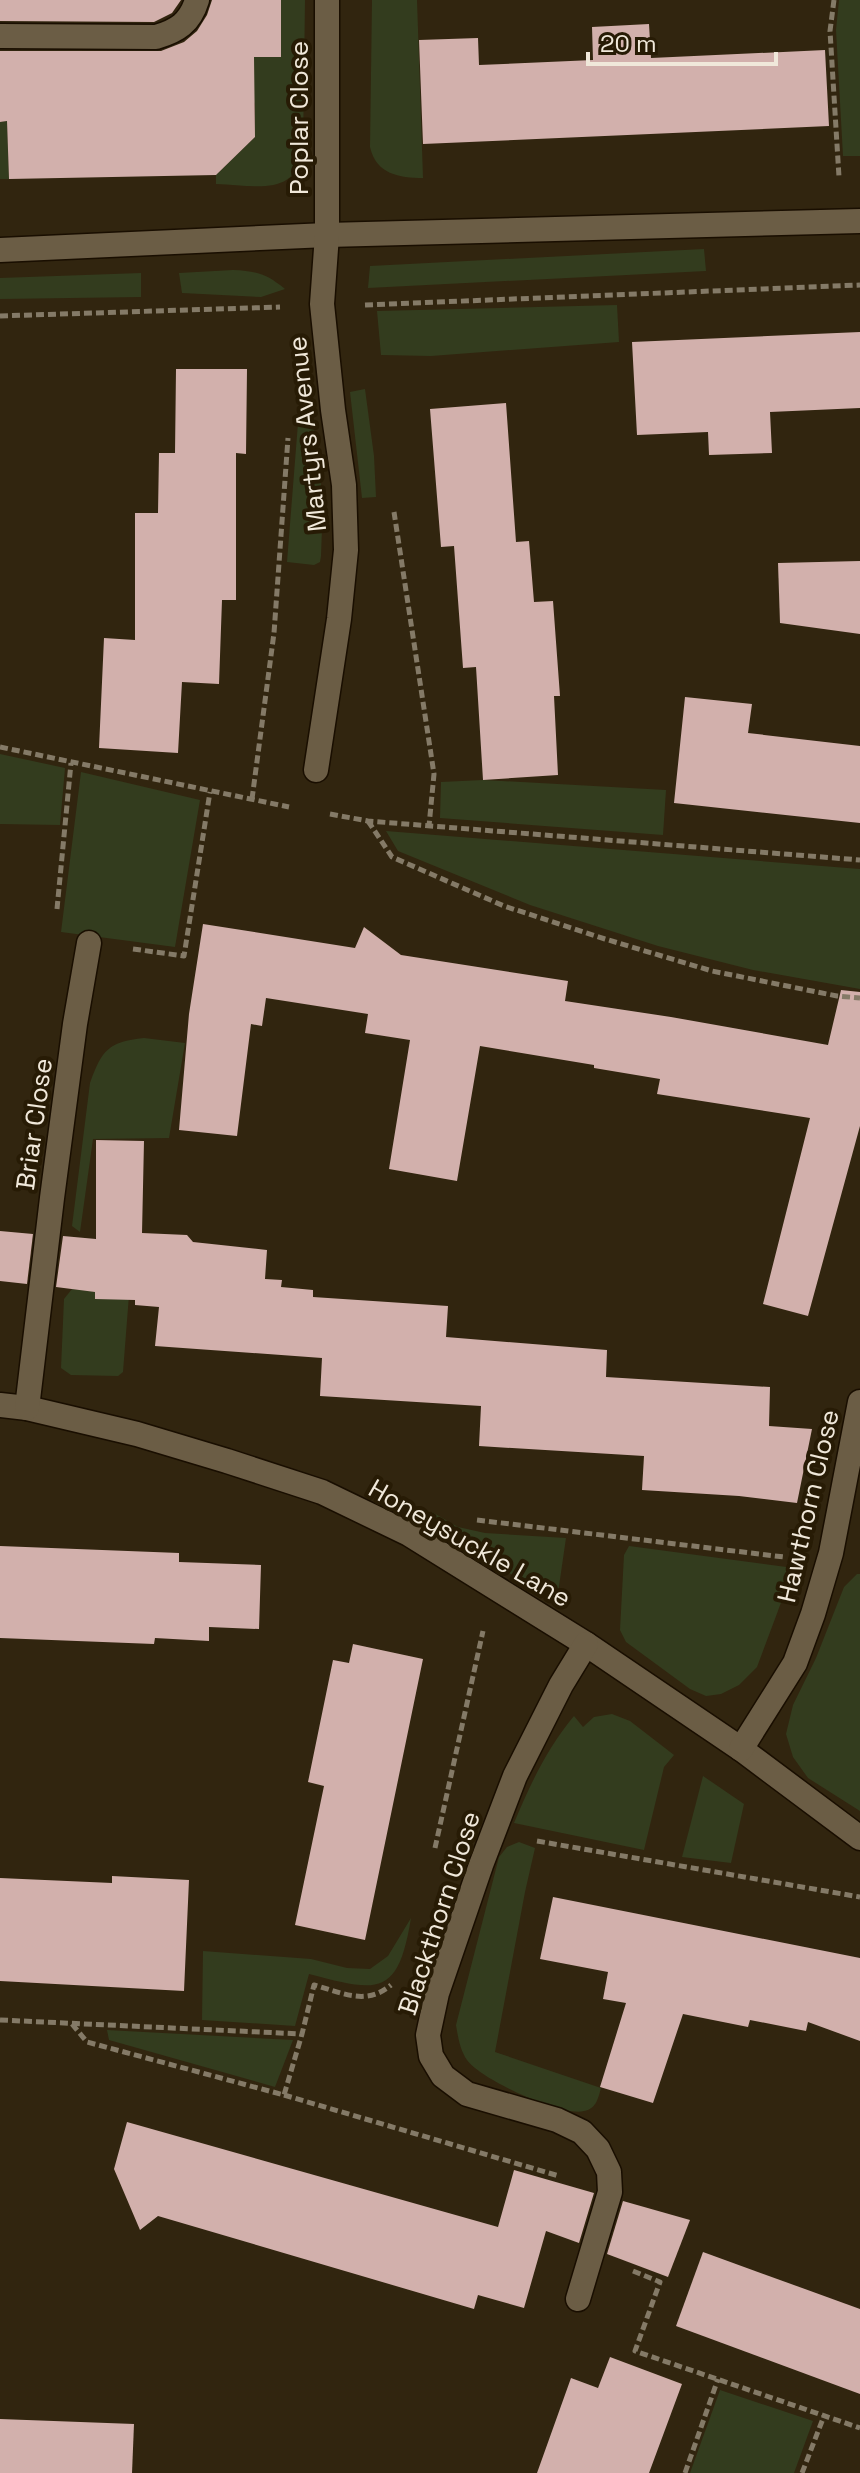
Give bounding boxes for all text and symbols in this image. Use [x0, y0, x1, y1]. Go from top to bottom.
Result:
scale bar [588, 16, 776, 66]
text: 20 m [600, 28, 657, 59]
street label: Poplar Close [282, 41, 316, 195]
street label: Martyrs Avenue [280, 334, 334, 534]
street label: Briar Close [8, 1056, 60, 1192]
street label: Hawthorn Close [769, 1406, 847, 1606]
street label: Honeysuckle Lane [363, 1471, 577, 1615]
street label: Blackthorn Close [390, 1807, 488, 2019]

